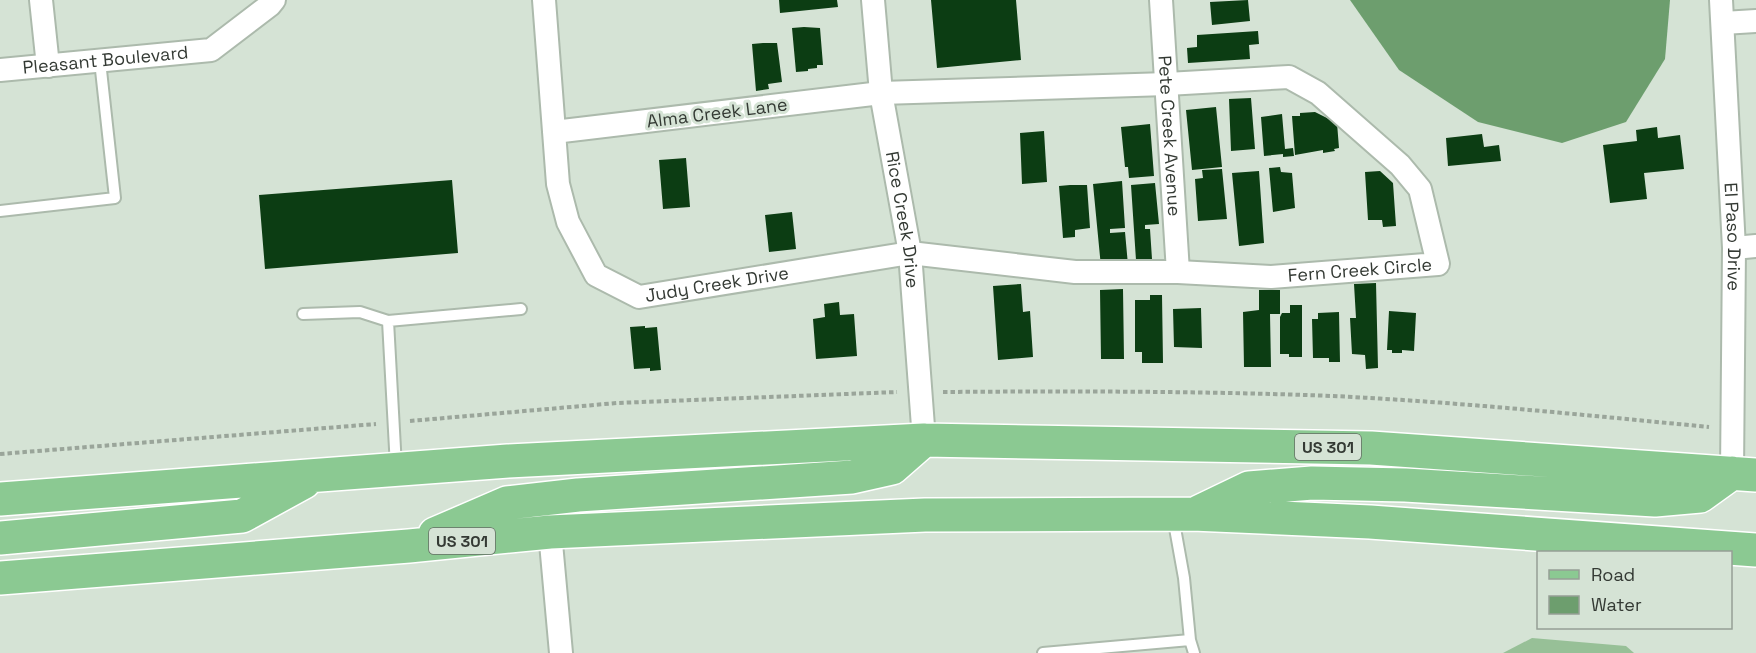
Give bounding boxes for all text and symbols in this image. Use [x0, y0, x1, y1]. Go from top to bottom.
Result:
street label: Pleasant Boulevard [22, 40, 189, 79]
street label: Pete Creek Avenue [1153, 55, 1186, 217]
street label: Alma Creek Lane [645, 92, 789, 133]
street label: Rice Creek Drive [881, 149, 925, 289]
street label: El Paso Drive [1720, 182, 1746, 291]
street label: Fern Creek Circle [1287, 253, 1433, 287]
street label: Judy Creek Drive [643, 261, 790, 307]
road number: US 301 [1295, 434, 1361, 460]
road number: US 301 [429, 528, 495, 554]
legend [1537, 551, 1732, 629]
text: Road [1591, 563, 1635, 586]
text: Water [1591, 593, 1642, 616]

